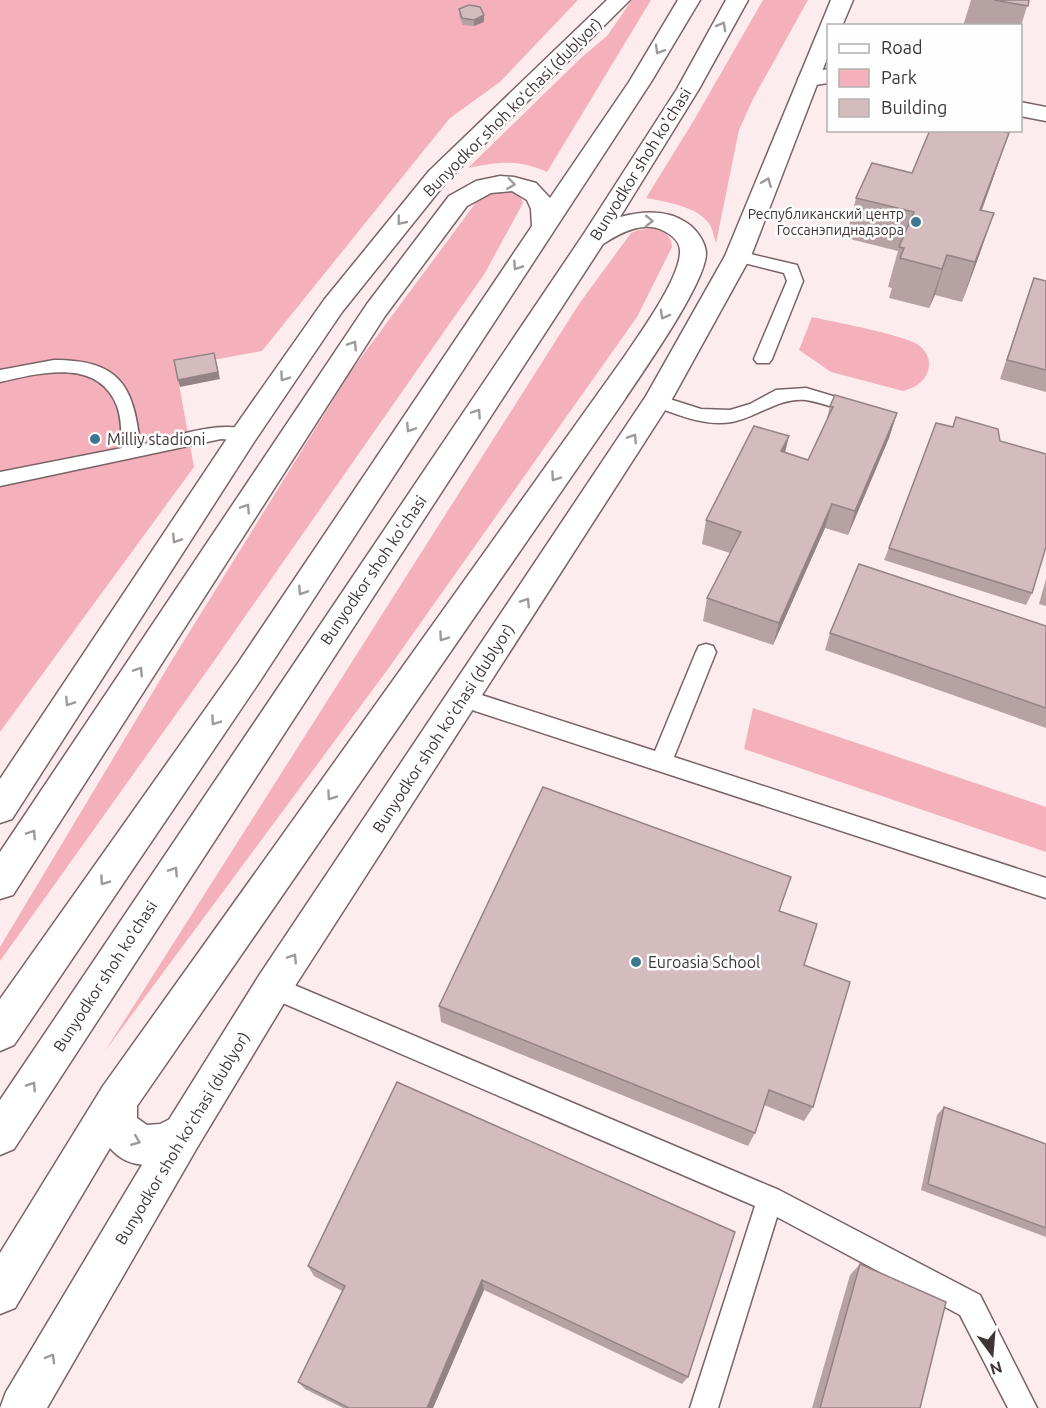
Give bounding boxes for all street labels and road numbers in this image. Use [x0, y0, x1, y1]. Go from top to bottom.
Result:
street label: Bunyodkor shoh koʻchasi (dublyor) [419, 14, 606, 201]
street label: Bunyodkor shoh ko'chasi [586, 85, 694, 243]
street label: Bunyodkor shoh ko'chasi [316, 492, 430, 648]
street label: Bunyodkor shoh koʻchasi (dublyor) [369, 620, 518, 836]
street label: Bunyodkor shoh ko'chasi [50, 897, 160, 1055]
street label: Bunyodkor shoh koʻchasi (dublyor) [111, 1028, 254, 1248]

